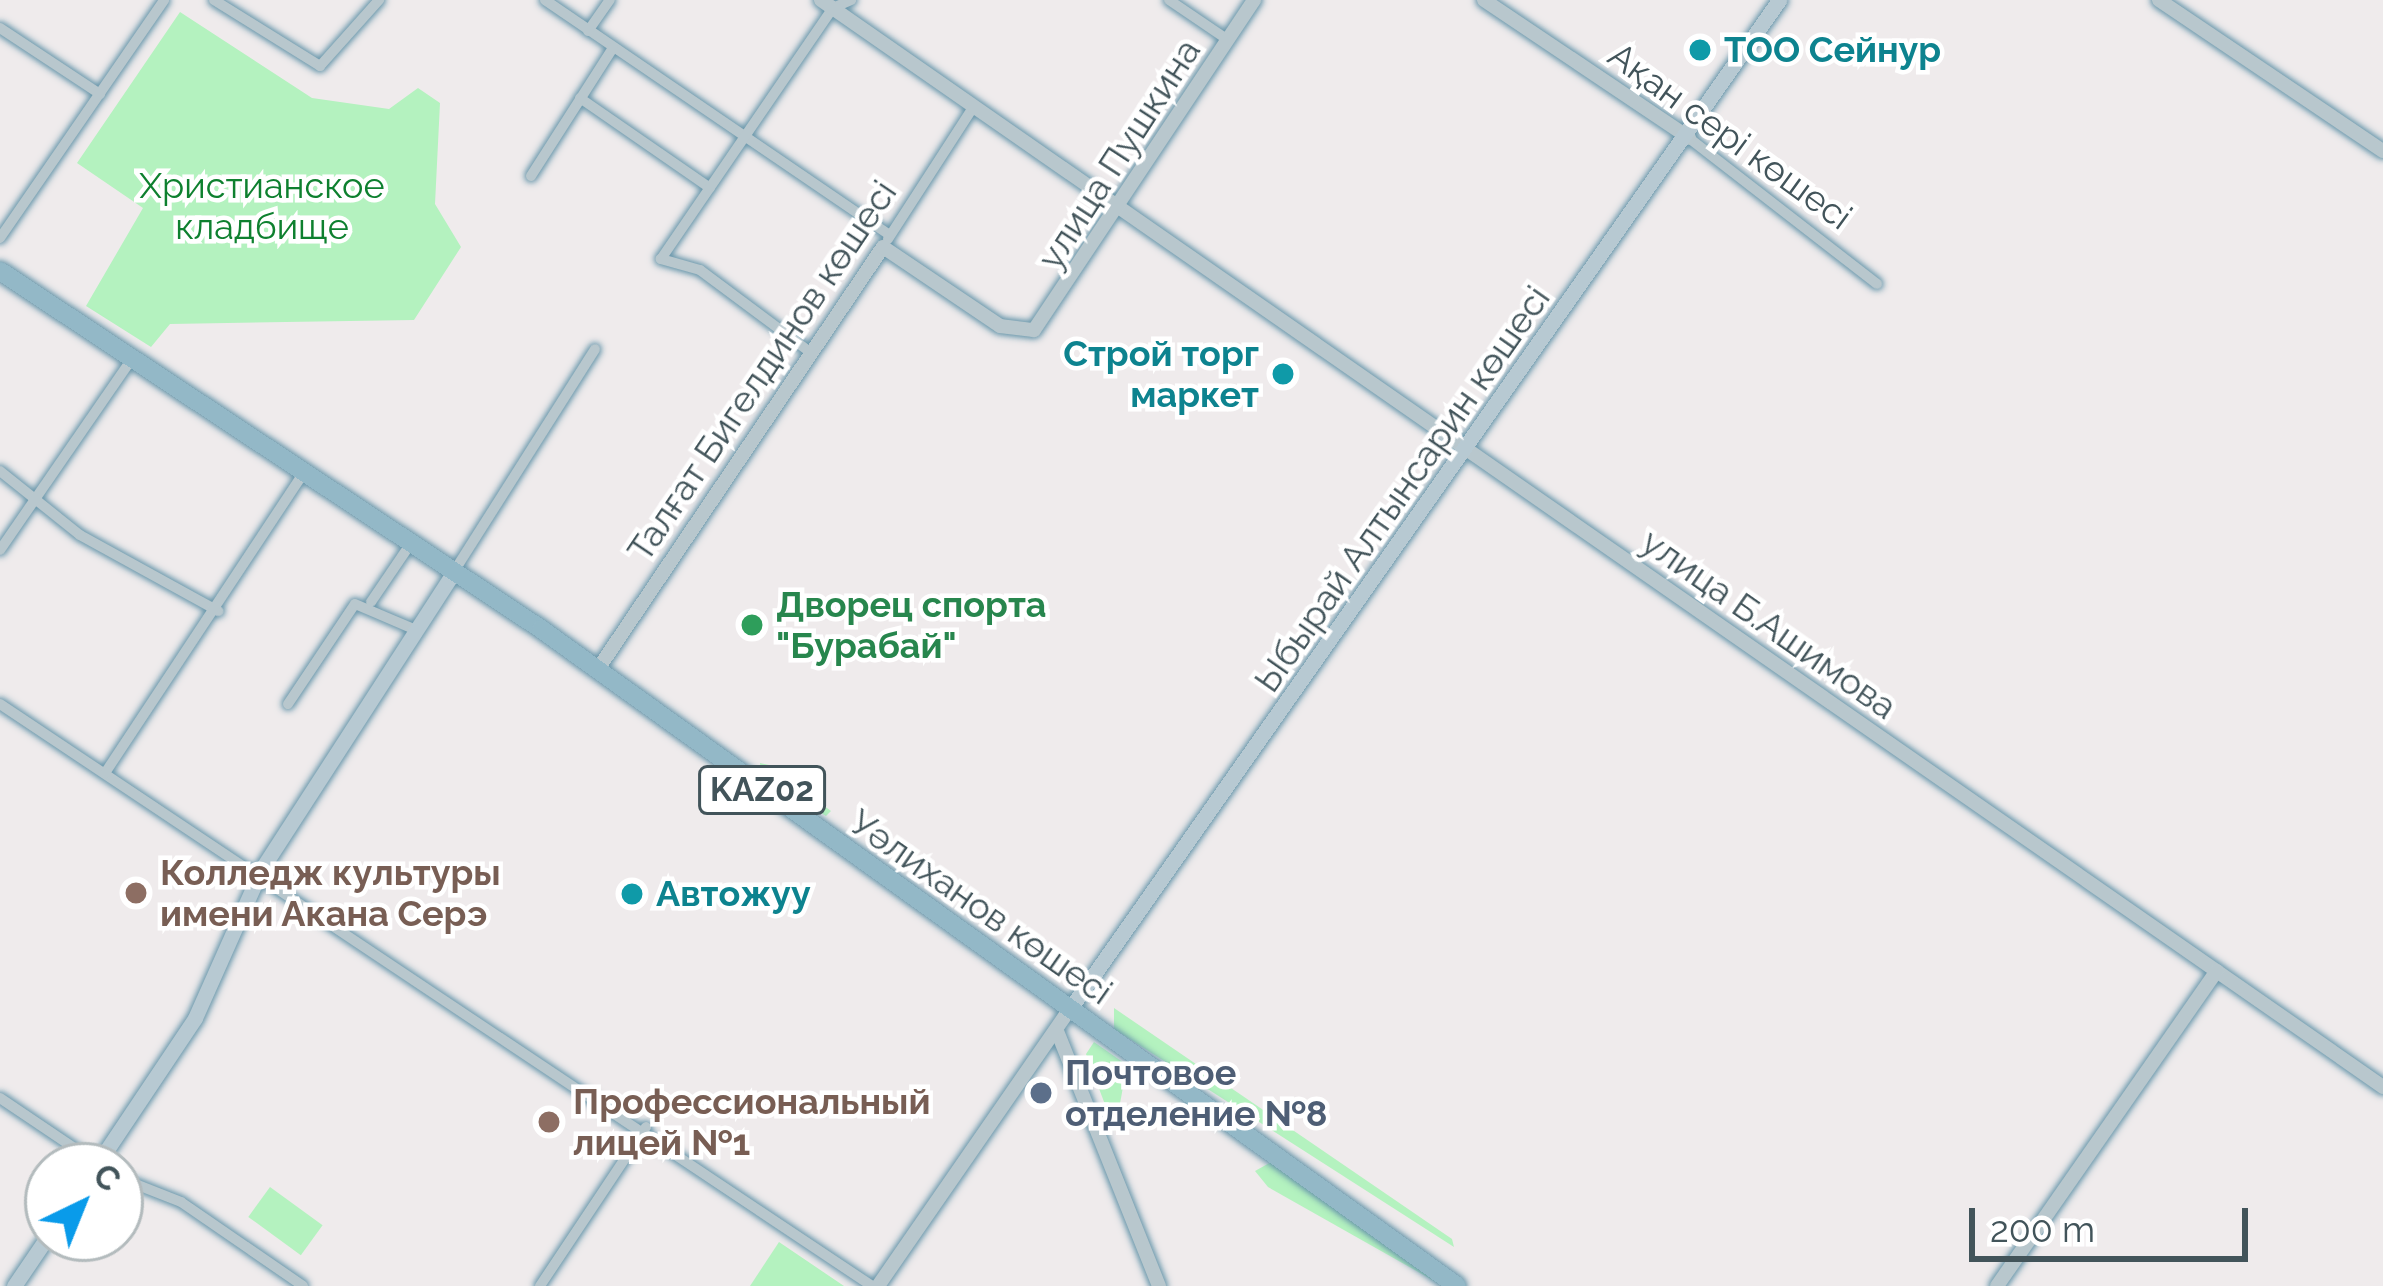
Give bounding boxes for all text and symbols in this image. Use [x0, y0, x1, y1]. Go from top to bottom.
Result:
place label: ТОО Сейнур [1724, 28, 1941, 72]
street label: улица Пушкина [1029, 31, 1209, 277]
street label: Ақан сері көшесі [1600, 33, 1860, 239]
marker: ТОО Сейнур [1687, 37, 1713, 63]
park label: Христианское кладбище [139, 163, 385, 248]
street label: Талғат Бигелдинов көшесі [618, 172, 906, 570]
street label: Ыбырай Алтынсарин көшесі [1245, 277, 1559, 701]
place label: Строй торг маркет [1063, 331, 1259, 416]
marker: Строй торг маркет [1270, 361, 1296, 387]
street label: улица Б.Ашимова [1633, 520, 1905, 728]
place label: Дворец спорта "Бурабай" [776, 582, 1046, 667]
marker: Дворец спорта "Бурабай" [739, 612, 765, 638]
road number: KАZ02 [696, 763, 828, 817]
street label: Уәлиханов көшесі [842, 800, 1120, 1014]
place label: Колледж культуры имени Акана Серэ [160, 850, 501, 935]
place label: Автожуу [656, 872, 811, 916]
marker: Колледж культуры имени Акана Серэ [123, 880, 149, 906]
marker: Автожуу [619, 881, 645, 907]
place label: Почтовое отделение №8 [1065, 1050, 1328, 1135]
place label: Профессиональный лицей №1 [573, 1079, 931, 1164]
marker: Почтовое отделение №8 [1028, 1080, 1054, 1106]
marker: Профессиональный лицей №1 [536, 1109, 562, 1135]
north arrow [24, 1142, 144, 1262]
text: С [85, 1156, 128, 1199]
scale bar [1975, 1184, 2254, 1258]
text: 200 m [1990, 1208, 2095, 1250]

